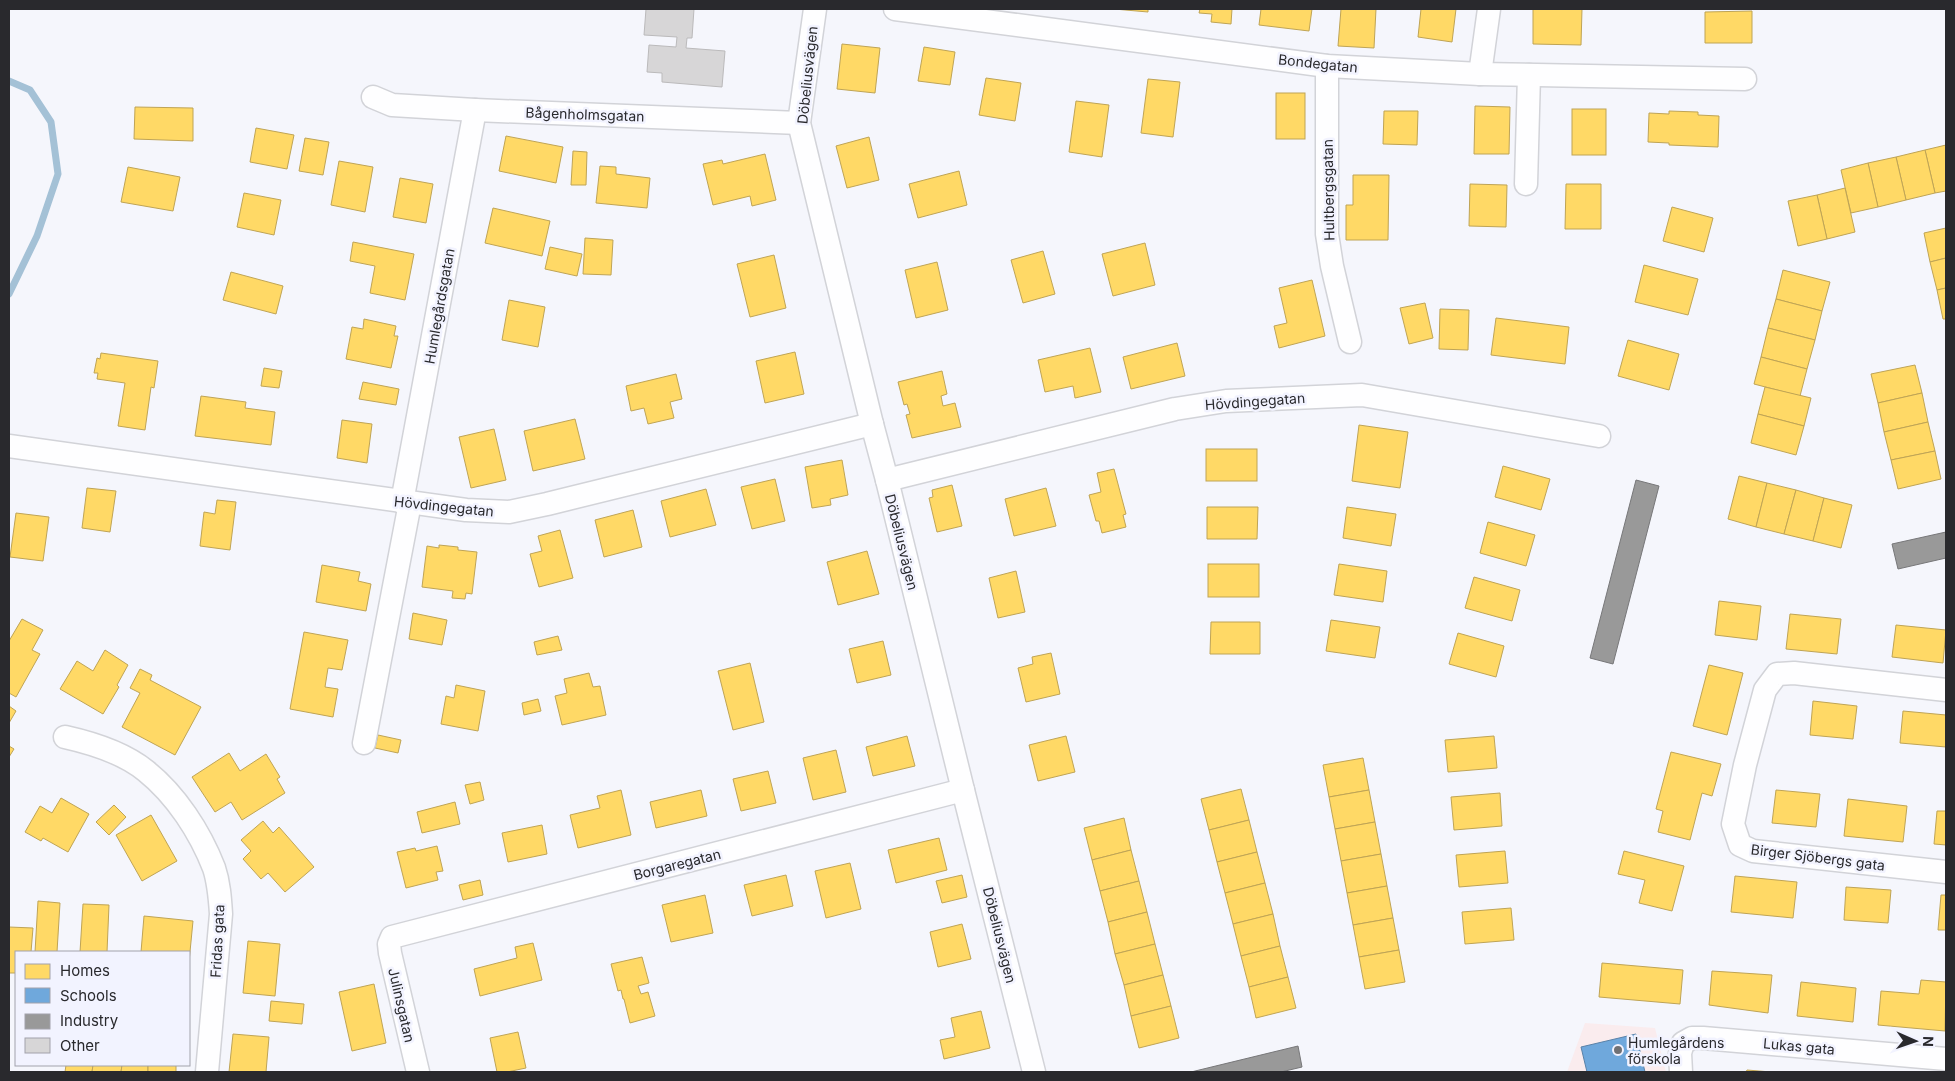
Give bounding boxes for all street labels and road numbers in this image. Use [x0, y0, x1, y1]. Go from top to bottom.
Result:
street label: Döbeliusvägen [793, 25, 821, 125]
street label: Bondegatan [1277, 50, 1359, 76]
street label: Bågenholmsgatan [525, 103, 645, 125]
street label: Hultbergsgatan [1319, 139, 1337, 241]
street label: Humlegårdsgatan [420, 247, 458, 365]
street label: Hövdingegatan [1204, 389, 1306, 413]
street label: Hövdingegatan [393, 492, 495, 520]
street label: Döbeliusvägen [882, 492, 922, 592]
street label: Birger Sjöbergs gata [1750, 840, 1886, 874]
street label: Borgaregatan [632, 845, 722, 883]
street label: Döbeliusvägen [980, 885, 1020, 985]
street label: Fridas gata [207, 904, 227, 978]
street label: Julinsgatan [385, 966, 419, 1044]
street label: Lukas gata [1762, 1034, 1836, 1058]

